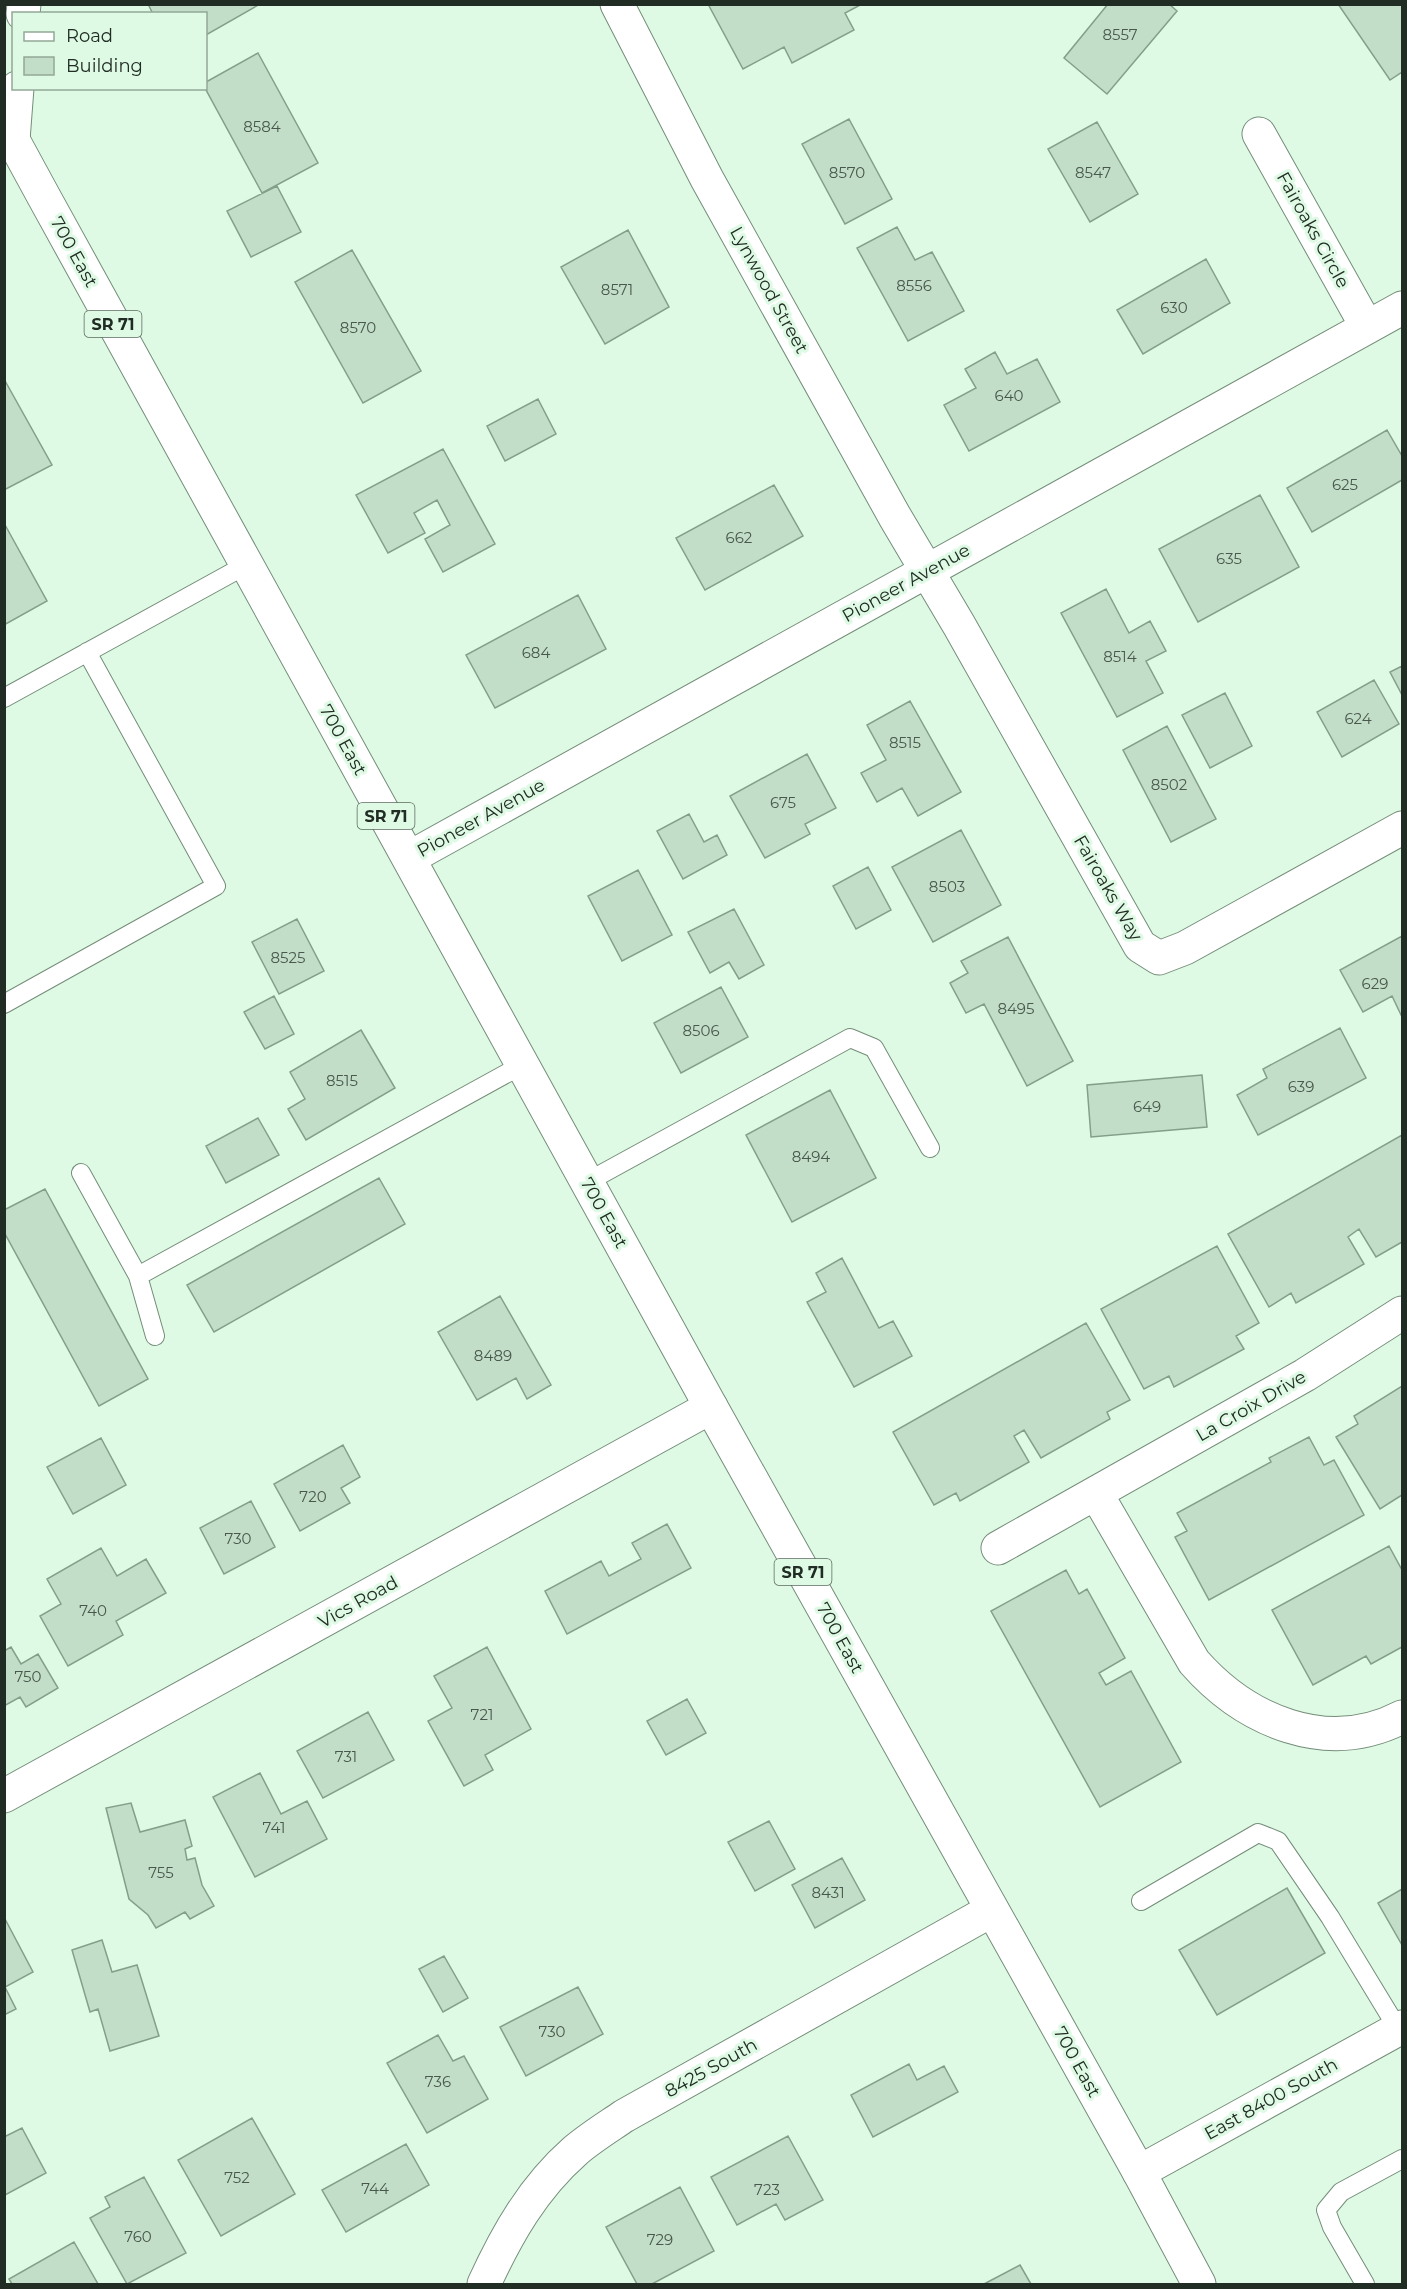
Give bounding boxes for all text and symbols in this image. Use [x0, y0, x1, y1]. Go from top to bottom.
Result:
legend [12, 12, 207, 90]
text: Road [66, 25, 113, 47]
house number: 8557 [1102, 25, 1138, 44]
text: Building [66, 55, 143, 77]
house number: 8584 [243, 117, 281, 136]
house number: 8570 [829, 163, 865, 182]
house number: 8547 [1075, 163, 1111, 182]
street label: Fairoaks Circle [1272, 168, 1354, 292]
street label: 700 East [46, 213, 102, 291]
street label: Lynwood Street [725, 223, 813, 357]
house number: 8556 [896, 276, 932, 295]
house number: 8571 [601, 280, 633, 299]
house number: 630 [1160, 298, 1188, 317]
road number: SR 71 [84, 311, 142, 337]
house number: 8570 [340, 318, 376, 337]
house number: 640 [995, 386, 1024, 405]
house number: 625 [1332, 475, 1358, 494]
house number: 662 [726, 528, 752, 547]
street label: Pioneer Avenue [838, 539, 974, 627]
house number: 635 [1216, 549, 1242, 568]
house number: 684 [522, 643, 550, 662]
house number: 8514 [1103, 647, 1137, 666]
street label: 700 East [315, 701, 371, 779]
house number: 624 [1344, 709, 1372, 728]
house number: 8515 [889, 733, 921, 752]
street label: Pioneer Avenue [413, 774, 549, 862]
house number: 8502 [1151, 775, 1187, 794]
house number: 675 [770, 793, 796, 812]
road number: SR 71 [358, 803, 414, 829]
street label: Fairoaks Way [1069, 831, 1147, 945]
house number: 8503 [929, 877, 965, 896]
house number: 8525 [271, 948, 306, 967]
house number: 629 [1362, 974, 1388, 993]
house number: 8495 [998, 999, 1035, 1018]
house number: 8506 [682, 1021, 720, 1040]
house number: 8515 [326, 1071, 358, 1090]
house number: 639 [1288, 1077, 1314, 1096]
house number: 649 [1133, 1097, 1161, 1116]
house number: 8494 [792, 1147, 830, 1166]
street label: 700 East [576, 1174, 632, 1252]
house number: 8489 [474, 1346, 512, 1365]
street label: La Croix Drive [1192, 1366, 1310, 1446]
house number: 720 [299, 1487, 327, 1506]
house number: 730 [224, 1529, 252, 1548]
road number: SR 71 [774, 1559, 832, 1585]
street label: Vics Road [314, 1571, 402, 1633]
street label: 700 East [812, 1599, 868, 1677]
house number: 740 [79, 1601, 107, 1620]
house number: 750 [15, 1667, 42, 1686]
house number: 721 [471, 1705, 493, 1724]
house number: 731 [335, 1747, 357, 1766]
house number: 741 [263, 1818, 285, 1837]
house number: 755 [148, 1863, 174, 1882]
house number: 8431 [811, 1883, 845, 1902]
house number: 730 [538, 2022, 566, 2041]
street label: 700 East [1049, 2023, 1105, 2101]
street label: 8425 South [661, 2034, 761, 2102]
street label: East 8400 South [1200, 2053, 1342, 2145]
house number: 736 [425, 2072, 451, 2091]
house number: 752 [224, 2168, 250, 2187]
house number: 744 [361, 2179, 389, 2198]
house number: 723 [754, 2180, 780, 2199]
house number: 760 [124, 2227, 152, 2246]
house number: 729 [647, 2230, 673, 2249]

